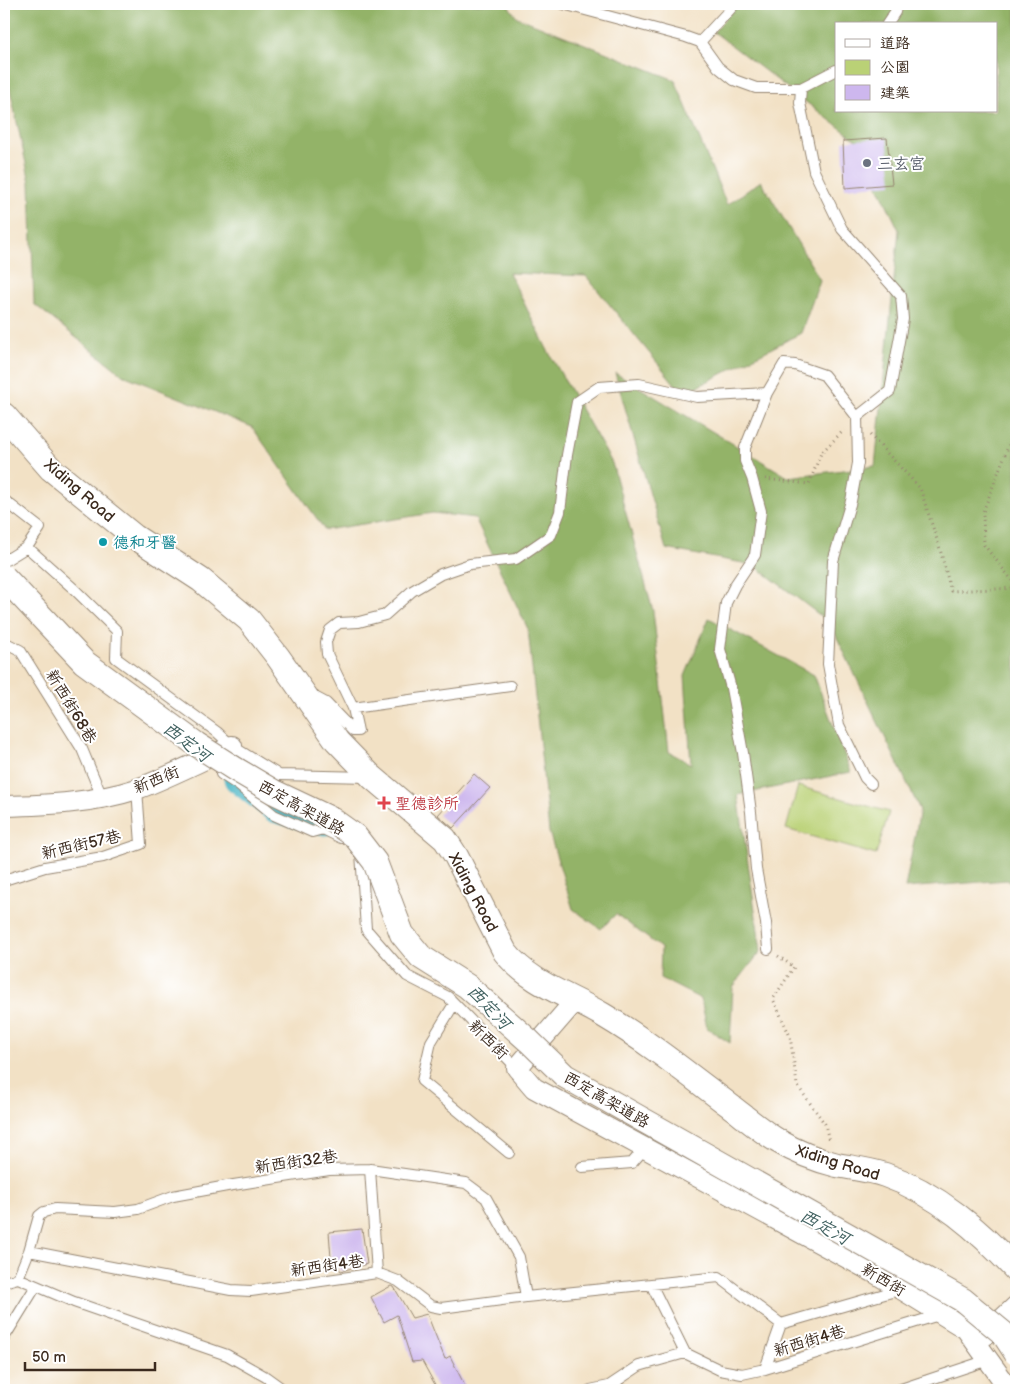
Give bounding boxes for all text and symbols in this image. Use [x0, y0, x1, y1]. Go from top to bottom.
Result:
legend [835, 22, 998, 112]
text: 道路 [880, 34, 910, 53]
text: 公園 [880, 58, 910, 77]
text: 建築 [880, 84, 910, 103]
place label: 三玄宮 [877, 155, 925, 174]
marker: 三玄宮 [861, 157, 873, 169]
street label: Xiding Road [39, 455, 118, 527]
place label: 德和牙醫 [113, 534, 177, 553]
marker: 德和牙醫 [97, 536, 109, 548]
street label: 新西街68巷 [41, 666, 100, 747]
water label: 西定河 [159, 718, 217, 769]
street label: 新西街 [131, 763, 182, 798]
street label: 西定高架道路 [255, 777, 348, 840]
place label: 聖德診所 [395, 795, 459, 814]
marker: 聖德診所 [377, 796, 391, 810]
street label: 新西街57巷 [40, 827, 123, 864]
street label: Xiding Road [443, 849, 501, 936]
water label: 西定河 [462, 981, 517, 1036]
street label: 新西街 [464, 1016, 512, 1064]
street label: 西定高架道路 [560, 1068, 653, 1133]
street label: Xiding Road [792, 1141, 882, 1185]
street label: 新西街32巷 [254, 1147, 339, 1178]
water label: 西定河 [796, 1205, 856, 1251]
street label: 新西街4巷 [289, 1252, 365, 1281]
street label: 新西街 [858, 1260, 909, 1301]
street label: 新西街4巷 [771, 1322, 847, 1361]
scale bar [25, 1339, 155, 1371]
text: 50 m [32, 1348, 66, 1367]

